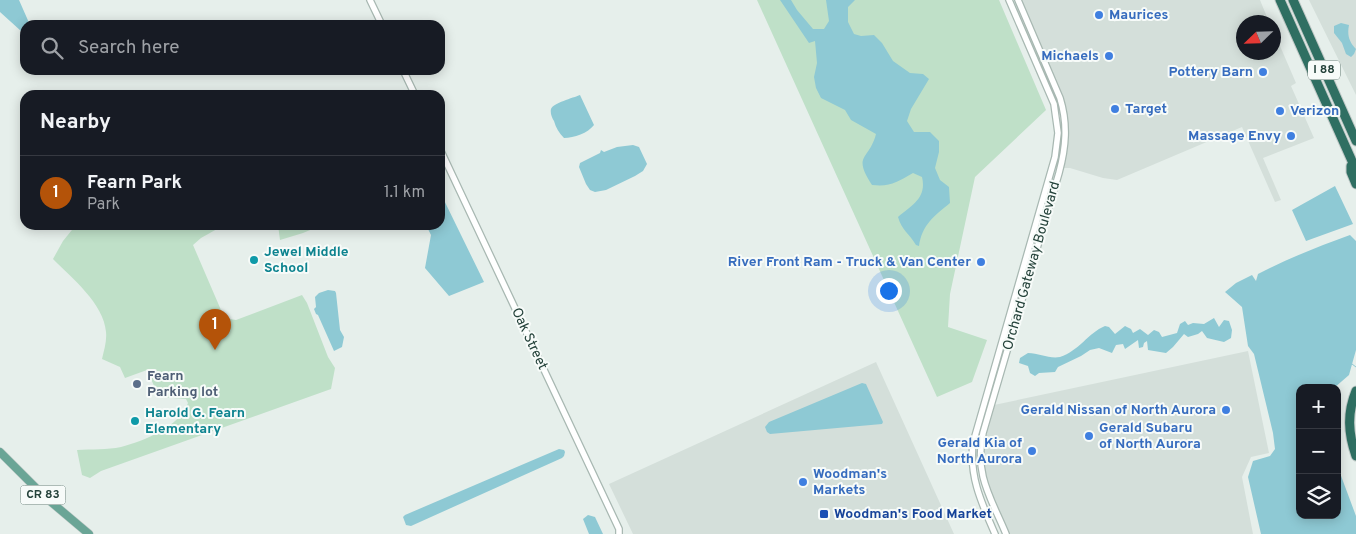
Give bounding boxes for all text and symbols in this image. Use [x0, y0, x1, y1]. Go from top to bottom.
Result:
place label: Maurices [1109, 7, 1168, 24]
marker: Maurices [1093, 9, 1105, 21]
north arrow [1236, 15, 1281, 60]
search box [20, 20, 445, 75]
icon: search [38, 34, 66, 62]
text: Search here [78, 36, 180, 60]
place label: Michaels [1041, 48, 1099, 65]
marker: Michaels [1103, 50, 1115, 62]
road number: I 88 [1308, 60, 1340, 80]
place label: Pottery Barn [1169, 64, 1253, 81]
marker: Pottery Barn [1257, 66, 1269, 78]
place label: Target [1125, 101, 1167, 118]
marker: Target [1109, 103, 1121, 115]
place label: Verizon [1290, 103, 1339, 120]
marker: Verizon [1274, 105, 1286, 117]
text: Nearby [40, 109, 111, 136]
place label: Massage Envy [1188, 128, 1281, 145]
marker: Massage Envy [1285, 130, 1297, 142]
text: Fearn Park [87, 171, 182, 195]
street label: Orchard Gateway Boulevard [1000, 180, 1064, 352]
text: 1 [53, 183, 59, 203]
text: 1.1 km [384, 183, 425, 203]
text: Park [87, 195, 120, 215]
place label: Jewel Middle School [264, 244, 349, 277]
marker: Jewel Middle School [248, 254, 260, 266]
place label: River Front Ram - Truck & Van Center [728, 254, 971, 271]
marker: River Front Ram - Truck & Van Center [975, 256, 987, 268]
your location [876, 278, 902, 304]
street label: Oak Street [507, 305, 551, 373]
pin: 1 [199, 309, 231, 350]
place label: Fearn Parking lot [147, 368, 218, 401]
marker: Fearn Parking lot [131, 378, 143, 390]
map controls [1296, 384, 1341, 519]
button: + [1296, 384, 1341, 429]
place label: Gerald Nissan of North Aurora [1020, 402, 1216, 419]
marker: Gerald Nissan of North Aurora [1220, 404, 1232, 416]
place label: Harold G. Fearn Elementary [145, 405, 245, 438]
marker: Harold G. Fearn Elementary [129, 415, 141, 427]
place label: Gerald Subaru of North Aurora [1099, 420, 1201, 453]
button: − [1296, 429, 1341, 474]
marker: Gerald Subaru of North Aurora [1083, 430, 1095, 442]
place label: Gerald Kia of North Aurora [937, 435, 1022, 468]
marker: Gerald Kia of North Aurora [1026, 445, 1038, 457]
place label: Woodman's Markets [813, 466, 887, 499]
button: layers [1296, 474, 1341, 519]
marker: Woodman's Markets [797, 476, 809, 488]
road number: CR 83 [20, 486, 66, 504]
place label: Woodman's Food Market [834, 506, 992, 523]
marker: Woodman's Food Market [818, 508, 830, 520]

